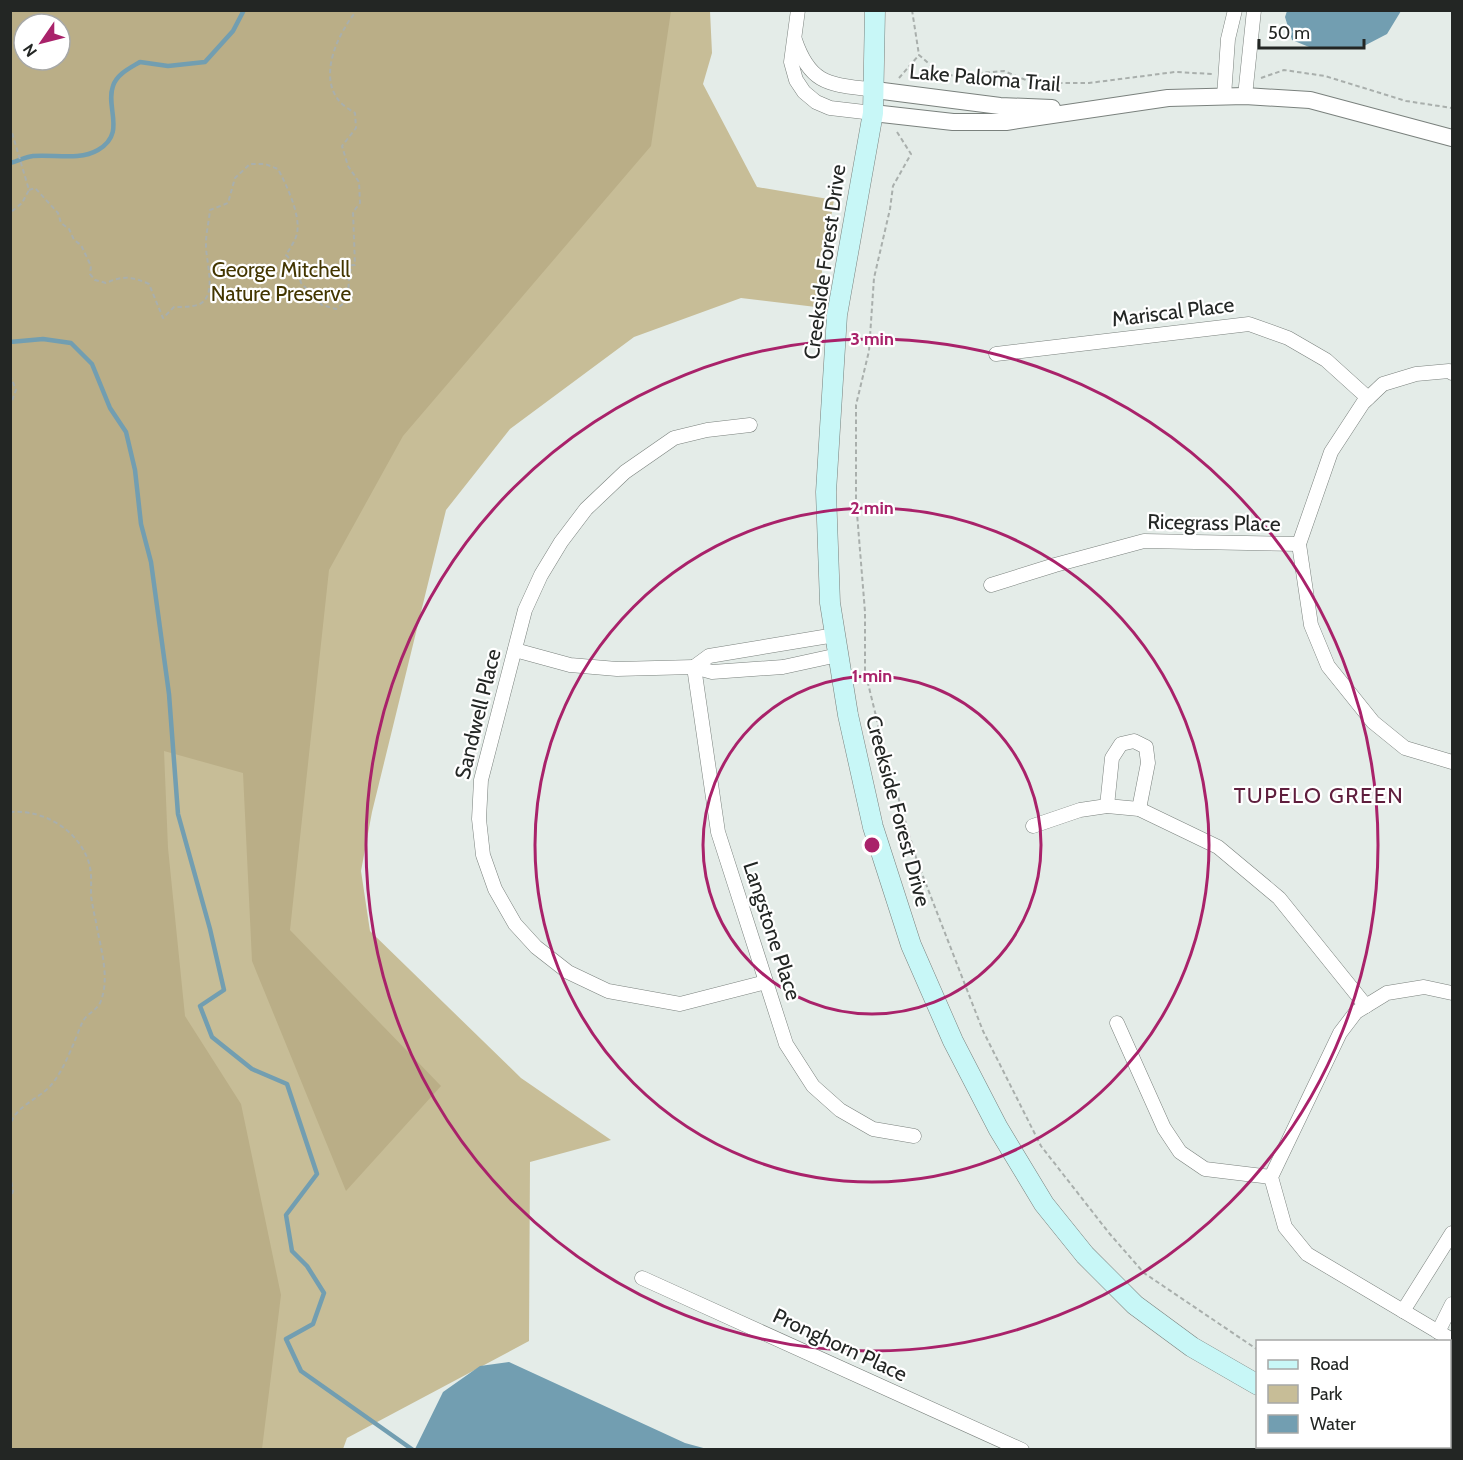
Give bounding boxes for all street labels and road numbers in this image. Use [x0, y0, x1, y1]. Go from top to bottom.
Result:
street label: Lake Paloma Trail [908, 58, 1062, 97]
street label: Creekside Forest Drive [798, 163, 851, 361]
street label: Mariscal Place [1110, 292, 1236, 331]
street label: Ricegrass Place [1147, 509, 1281, 536]
street label: Sandwell Place [449, 646, 506, 782]
street label: Creekside Forest Drive [861, 713, 936, 909]
street label: Langstone Place [738, 858, 807, 1004]
street label: Pronghorn Place [769, 1303, 911, 1387]

